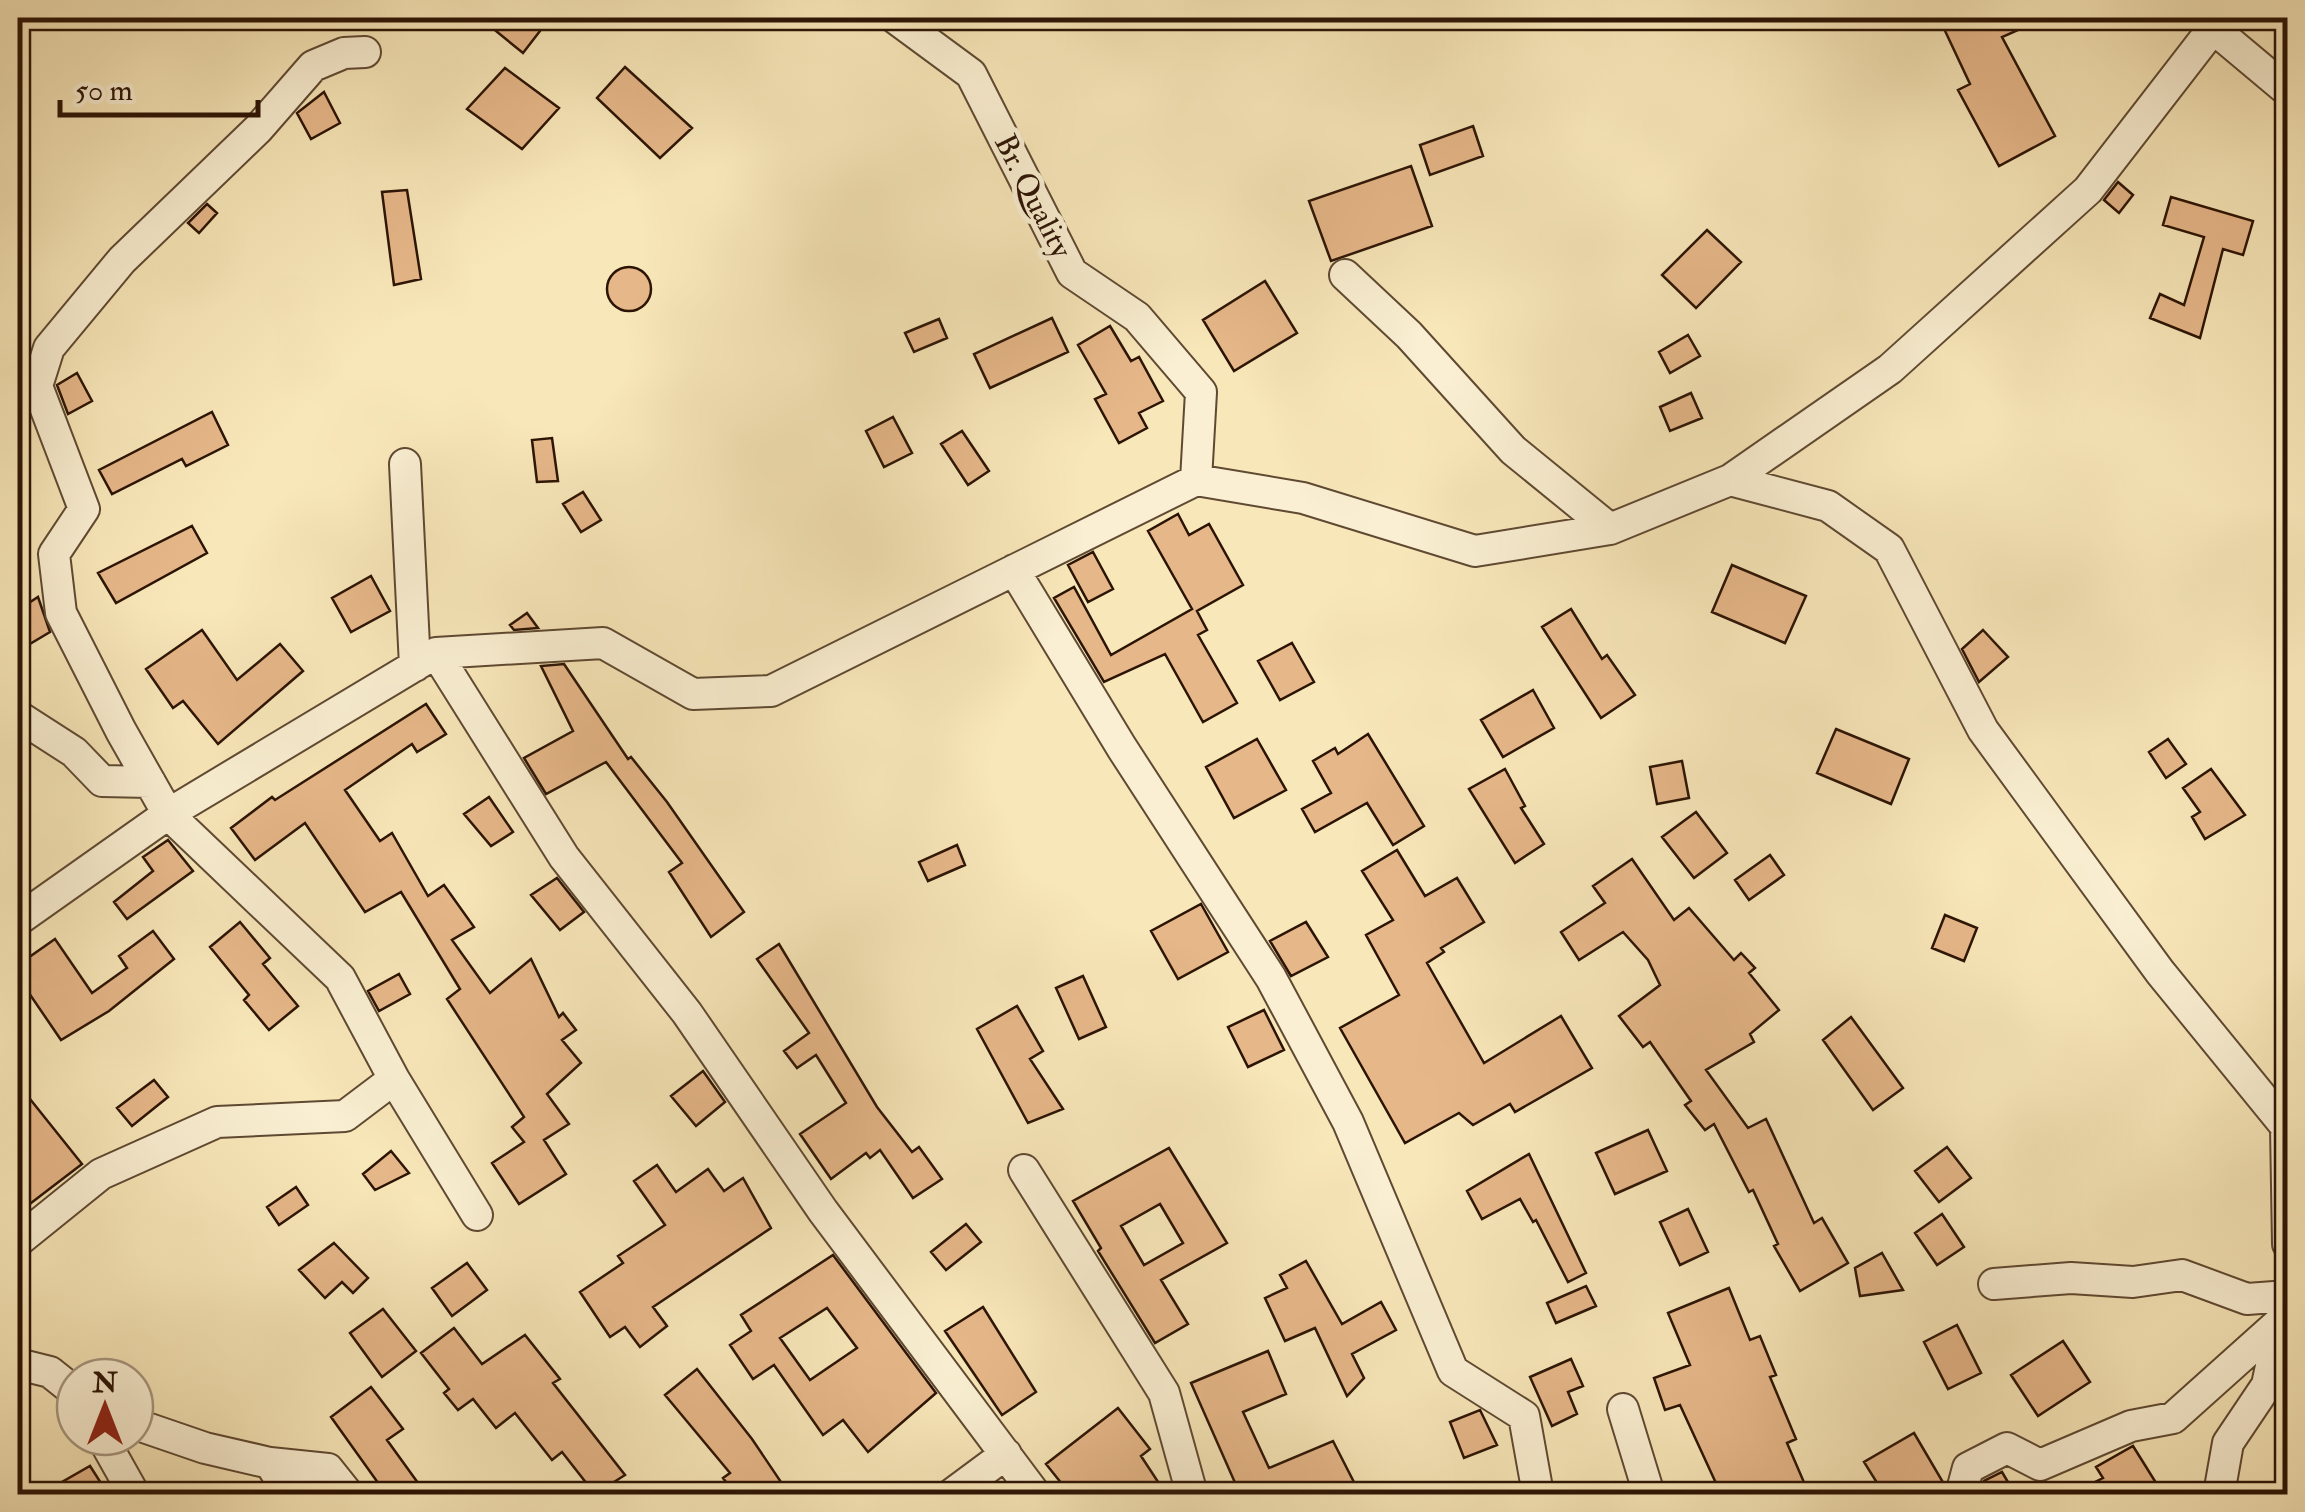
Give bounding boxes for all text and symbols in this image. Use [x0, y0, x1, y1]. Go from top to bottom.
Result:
scale bar [60, 55, 258, 117]
text: 50 m [75, 72, 133, 109]
street label: Br. Quality [986, 128, 1080, 265]
north arrow [55, 1357, 155, 1457]
text: N [91, 1366, 118, 1401]

